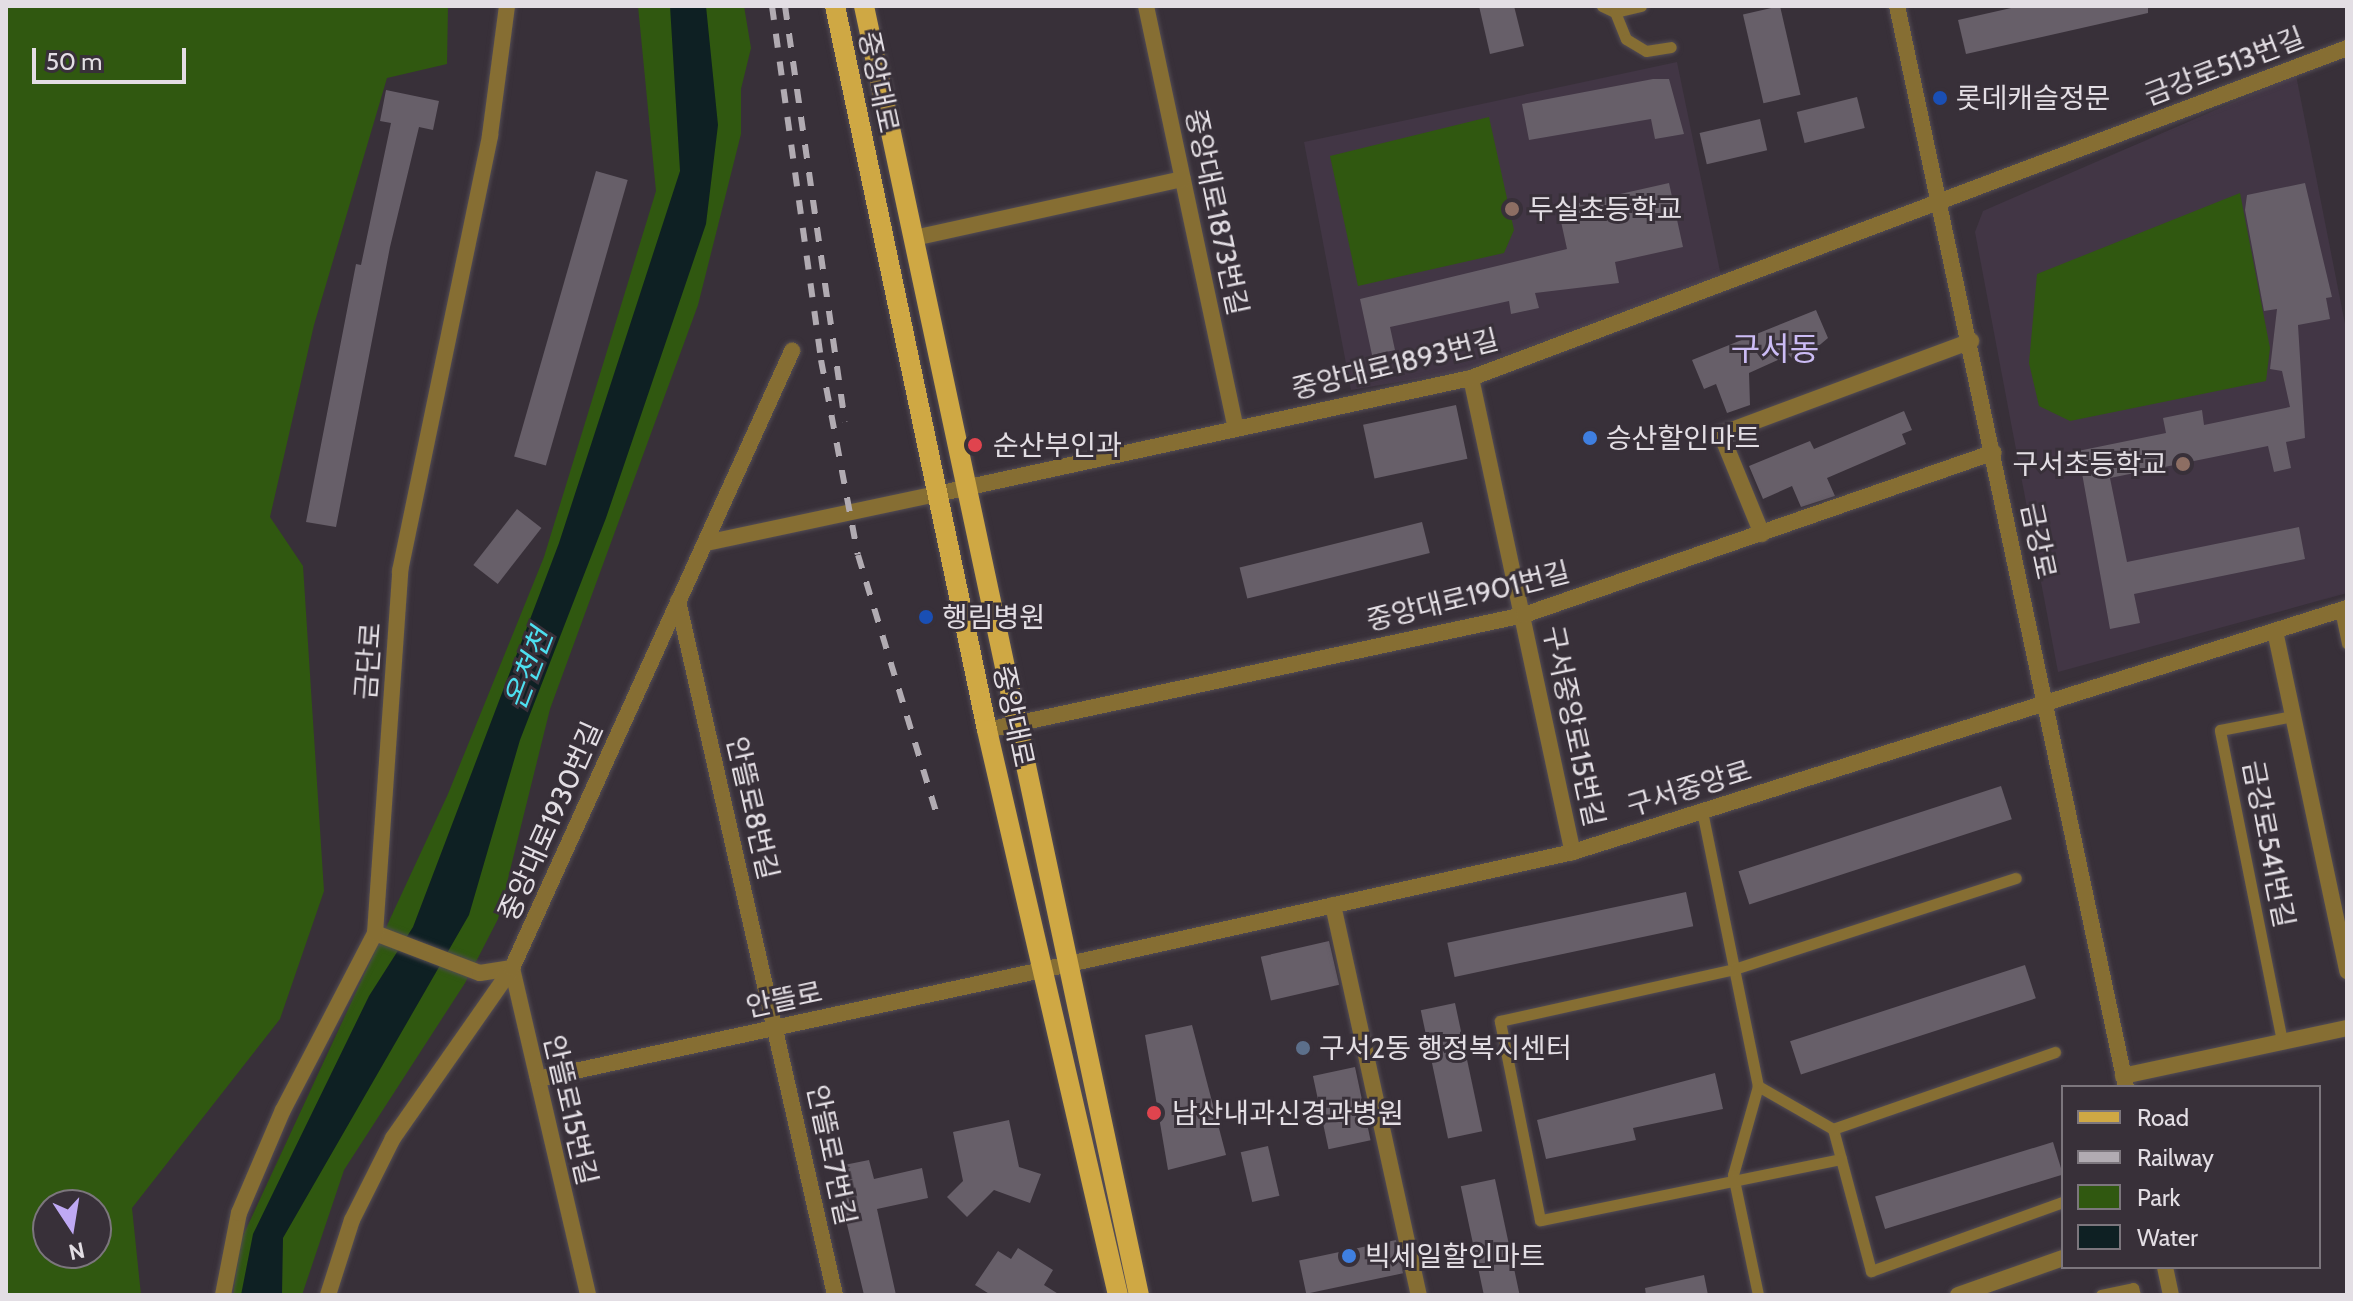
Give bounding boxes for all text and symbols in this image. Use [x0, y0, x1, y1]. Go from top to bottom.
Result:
street label: 금강로513번길 [2139, 20, 2309, 112]
street label: 중앙대로 [852, 28, 906, 136]
scale bar [36, 32, 190, 82]
text: 50 m [46, 47, 102, 76]
place label: 롯데캐슬정문 [1956, 81, 2111, 115]
marker: 롯데캐슬정문 [1931, 89, 1949, 107]
street label: 중앙대로1873번길 [1179, 106, 1255, 318]
place label: 두실초등학교 [1528, 192, 1683, 226]
marker: 두실초등학교 [1503, 200, 1521, 218]
street label: 중앙대로1893번길 [1288, 322, 1502, 406]
district label: 구서동 [1731, 330, 1819, 368]
place label: 승산할인마트 [1606, 421, 1761, 455]
place label: 순산부인과 [993, 428, 1122, 462]
marker: 승산할인마트 [1581, 429, 1599, 447]
marker: 순산부인과 [964, 434, 986, 456]
place label: 구서초등학교 [2012, 447, 2167, 481]
marker: 구서초등학교 [2174, 455, 2192, 473]
street label: 금강로 [2015, 500, 2063, 582]
street label: 중앙대로1901번길 [1363, 555, 1573, 637]
place label: 행림병원 [942, 600, 1045, 634]
marker: 행림병원 [917, 608, 935, 626]
street label: 금단로 [349, 621, 387, 701]
street label: 구서중앙로15번길 [1536, 622, 1612, 830]
water label: 온천천 [497, 624, 561, 714]
street label: 중앙대로 [987, 662, 1041, 770]
street label: 중앙대로1930번길 [491, 716, 609, 926]
street label: 안뜰로8번길 [720, 733, 786, 883]
street label: 구서중앙로 [1623, 753, 1755, 823]
street label: 금강로541번길 [2236, 758, 2302, 930]
street label: 안뜰로 [743, 975, 825, 1023]
place label: 구서2동 행정복지센터 [1319, 1031, 1572, 1065]
street label: 안뜰로15번길 [537, 1032, 605, 1188]
marker: 구서2동 행정복지센터 [1294, 1039, 1312, 1057]
street label: 안뜰로7번길 [801, 1082, 863, 1228]
legend [2061, 1085, 2321, 1269]
place label: 남산내과신경과병원 [1172, 1096, 1404, 1130]
marker: 남산내과신경과병원 [1143, 1102, 1165, 1124]
text: Road [2137, 1103, 2189, 1132]
text: Railway [2137, 1143, 2214, 1172]
text: Park [2137, 1183, 2180, 1212]
north arrow [32, 1189, 112, 1269]
text: Water [2137, 1223, 2198, 1252]
text: N [66, 1236, 87, 1266]
place label: 빅세일할인마트 [1365, 1239, 1545, 1273]
marker: 빅세일할인마트 [1340, 1247, 1358, 1265]

